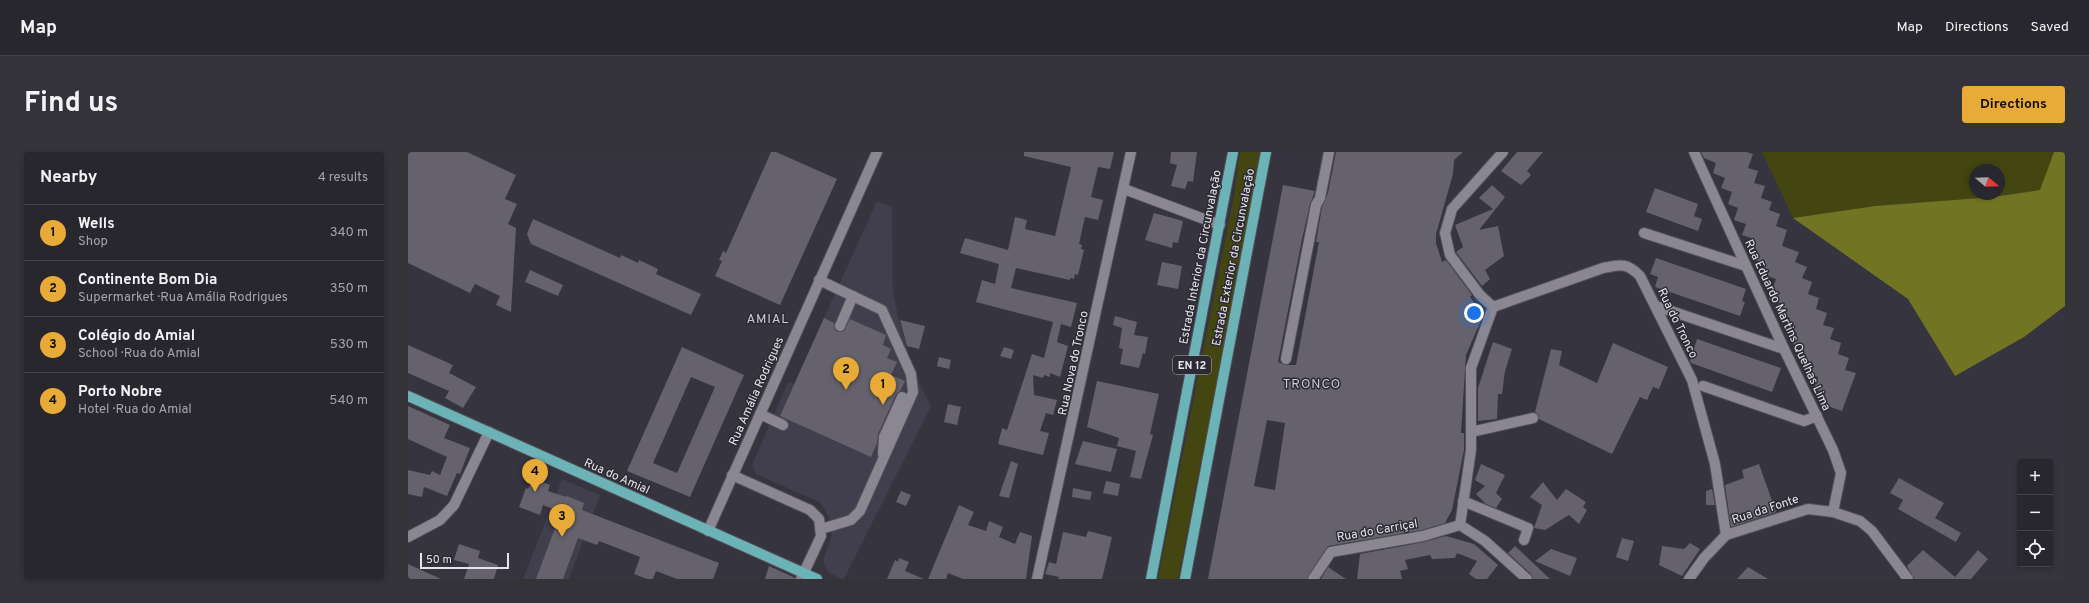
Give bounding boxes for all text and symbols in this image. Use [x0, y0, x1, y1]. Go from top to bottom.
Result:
text: Map [20, 16, 57, 40]
text: Map [1897, 19, 1923, 36]
text: Directions [1945, 19, 2009, 36]
text: Saved [2031, 19, 2069, 36]
text: Find us [24, 86, 118, 122]
button: Directions [1962, 86, 2065, 123]
north arrow [1969, 164, 2005, 200]
text: Nearby [40, 167, 97, 189]
street label: Estrada Exterior da Circunvalação [1209, 167, 1259, 347]
street label: Estrada Interior da Circunvalação [1176, 168, 1226, 346]
text: 4 results [318, 170, 368, 186]
text: Wells [78, 215, 115, 234]
text: 1 [50, 225, 56, 241]
text: 340 m [330, 225, 368, 241]
text: Shop [78, 234, 108, 250]
street label: Rua Eduardo Martins Quelhas Lima [1740, 237, 1834, 414]
text: Continente Bom Dia [78, 271, 217, 290]
text: 2 [49, 281, 57, 297]
text: 350 m [330, 281, 368, 297]
street label: Rua do Tronco [1653, 286, 1701, 361]
text: Supermarket · Rua Amália Rodrigues [78, 290, 288, 306]
your location [1464, 303, 1484, 323]
street label: Rua Nova do Tronco [1055, 309, 1093, 417]
district label: AMIAL [746, 312, 790, 328]
text: Colégio do Amial [78, 327, 195, 346]
street label: Rua Amália Rodrigues [726, 334, 788, 448]
text: 3 [49, 337, 57, 353]
text: 530 m [330, 337, 368, 353]
text: School · Rua do Amial [78, 346, 200, 362]
road number: EN 12 [1173, 356, 1211, 374]
pin: 2 [833, 357, 859, 390]
pin: 1 [870, 372, 896, 405]
district label: TRONCO [1283, 377, 1341, 393]
text: Porto Nobre [78, 383, 162, 402]
text: 4 [49, 393, 57, 409]
text: 540 m [329, 393, 368, 409]
text: Hotel · Rua do Amial [78, 402, 192, 418]
street label: Rua do Amial [581, 455, 652, 499]
pin: 4 [522, 459, 548, 492]
map controls [2017, 459, 2053, 567]
button: + [2017, 459, 2053, 495]
street label: Rua da Fonte [1730, 492, 1801, 528]
button: − [2017, 495, 2053, 531]
pin: 3 [549, 504, 575, 537]
street label: Rua do Carriçal [1335, 516, 1419, 546]
button: locate [2017, 531, 2053, 567]
scale bar [420, 551, 509, 570]
text: 50 m [426, 553, 452, 567]

